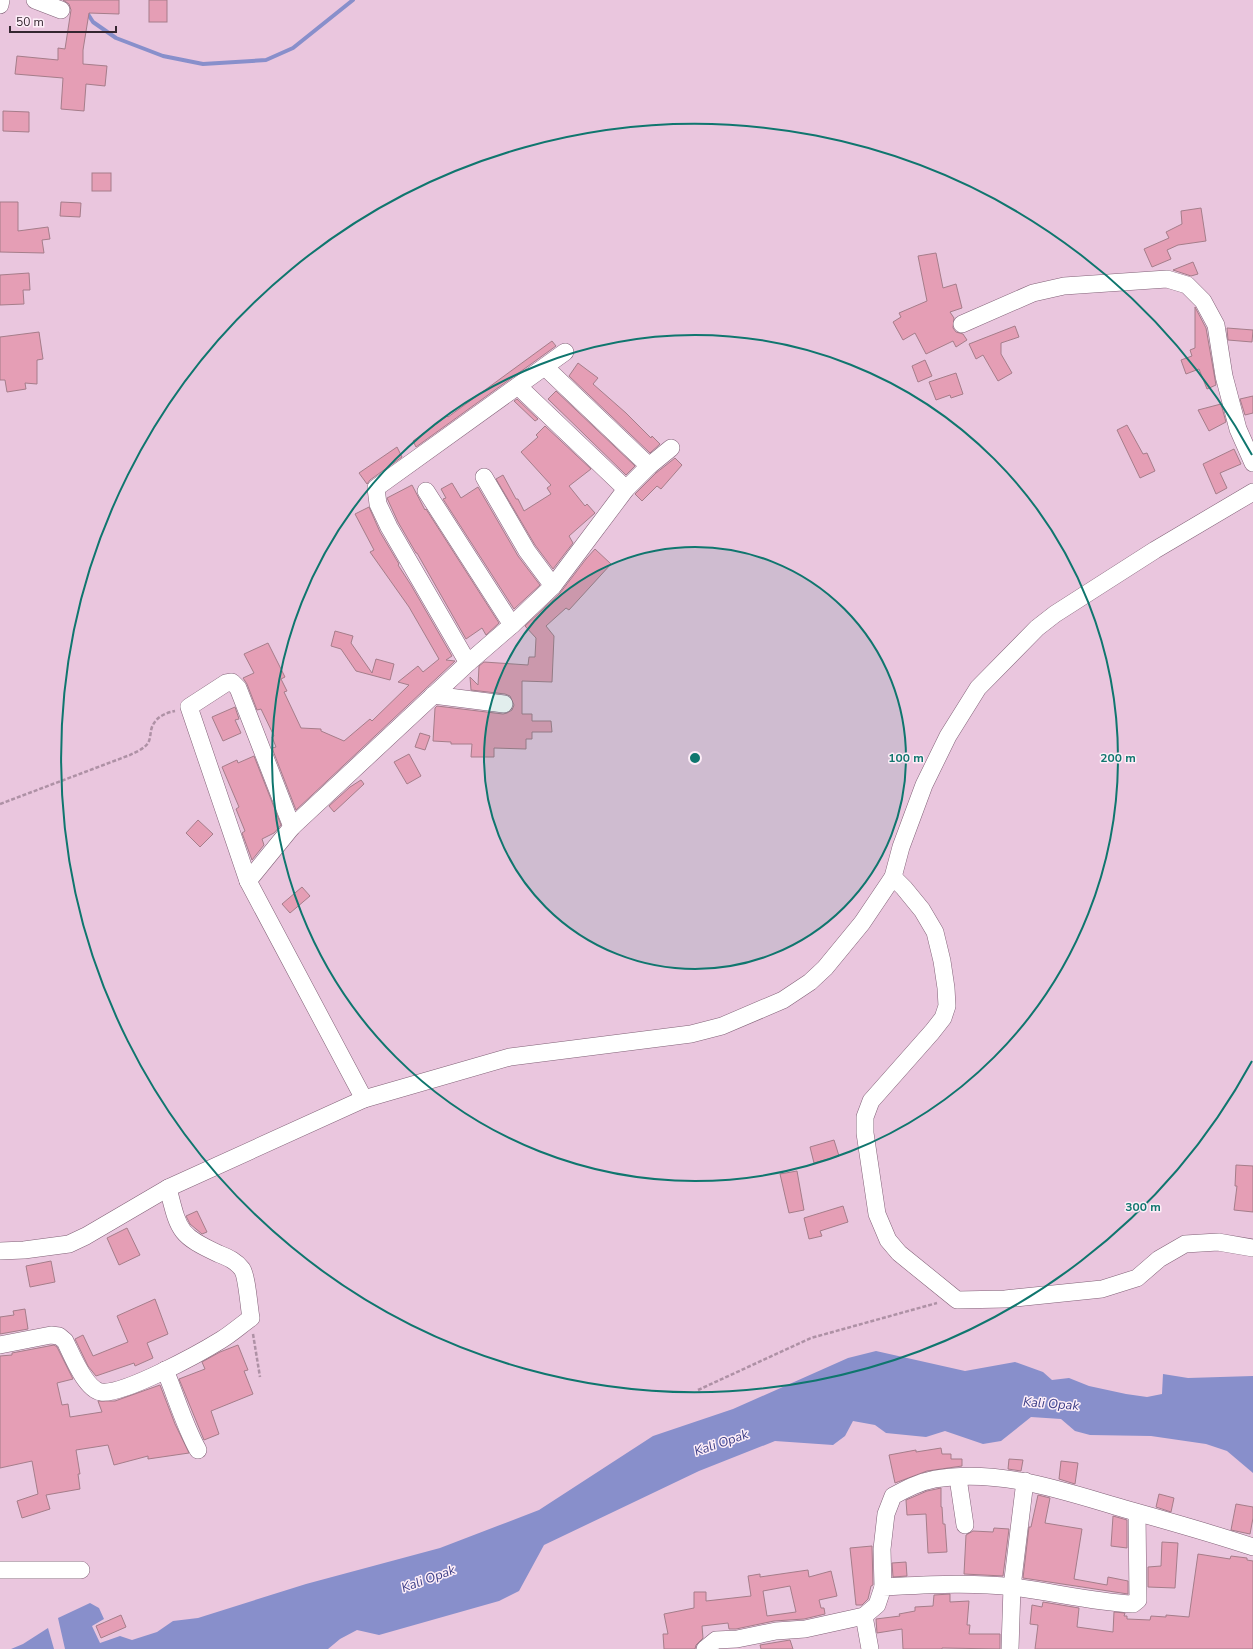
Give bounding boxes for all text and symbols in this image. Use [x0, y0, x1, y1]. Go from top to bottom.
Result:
scale bar [10, 8, 116, 34]
text: 50 m [16, 14, 44, 30]
text: 100 m [888, 750, 924, 766]
text: 200 m [1100, 750, 1136, 766]
centre of rings [688, 751, 702, 765]
text: 300 m [1125, 1199, 1161, 1215]
water label: Kali Opak [1022, 1393, 1080, 1415]
water label: Kali Opak [692, 1425, 751, 1461]
water label: Kali Opak [399, 1561, 458, 1597]

